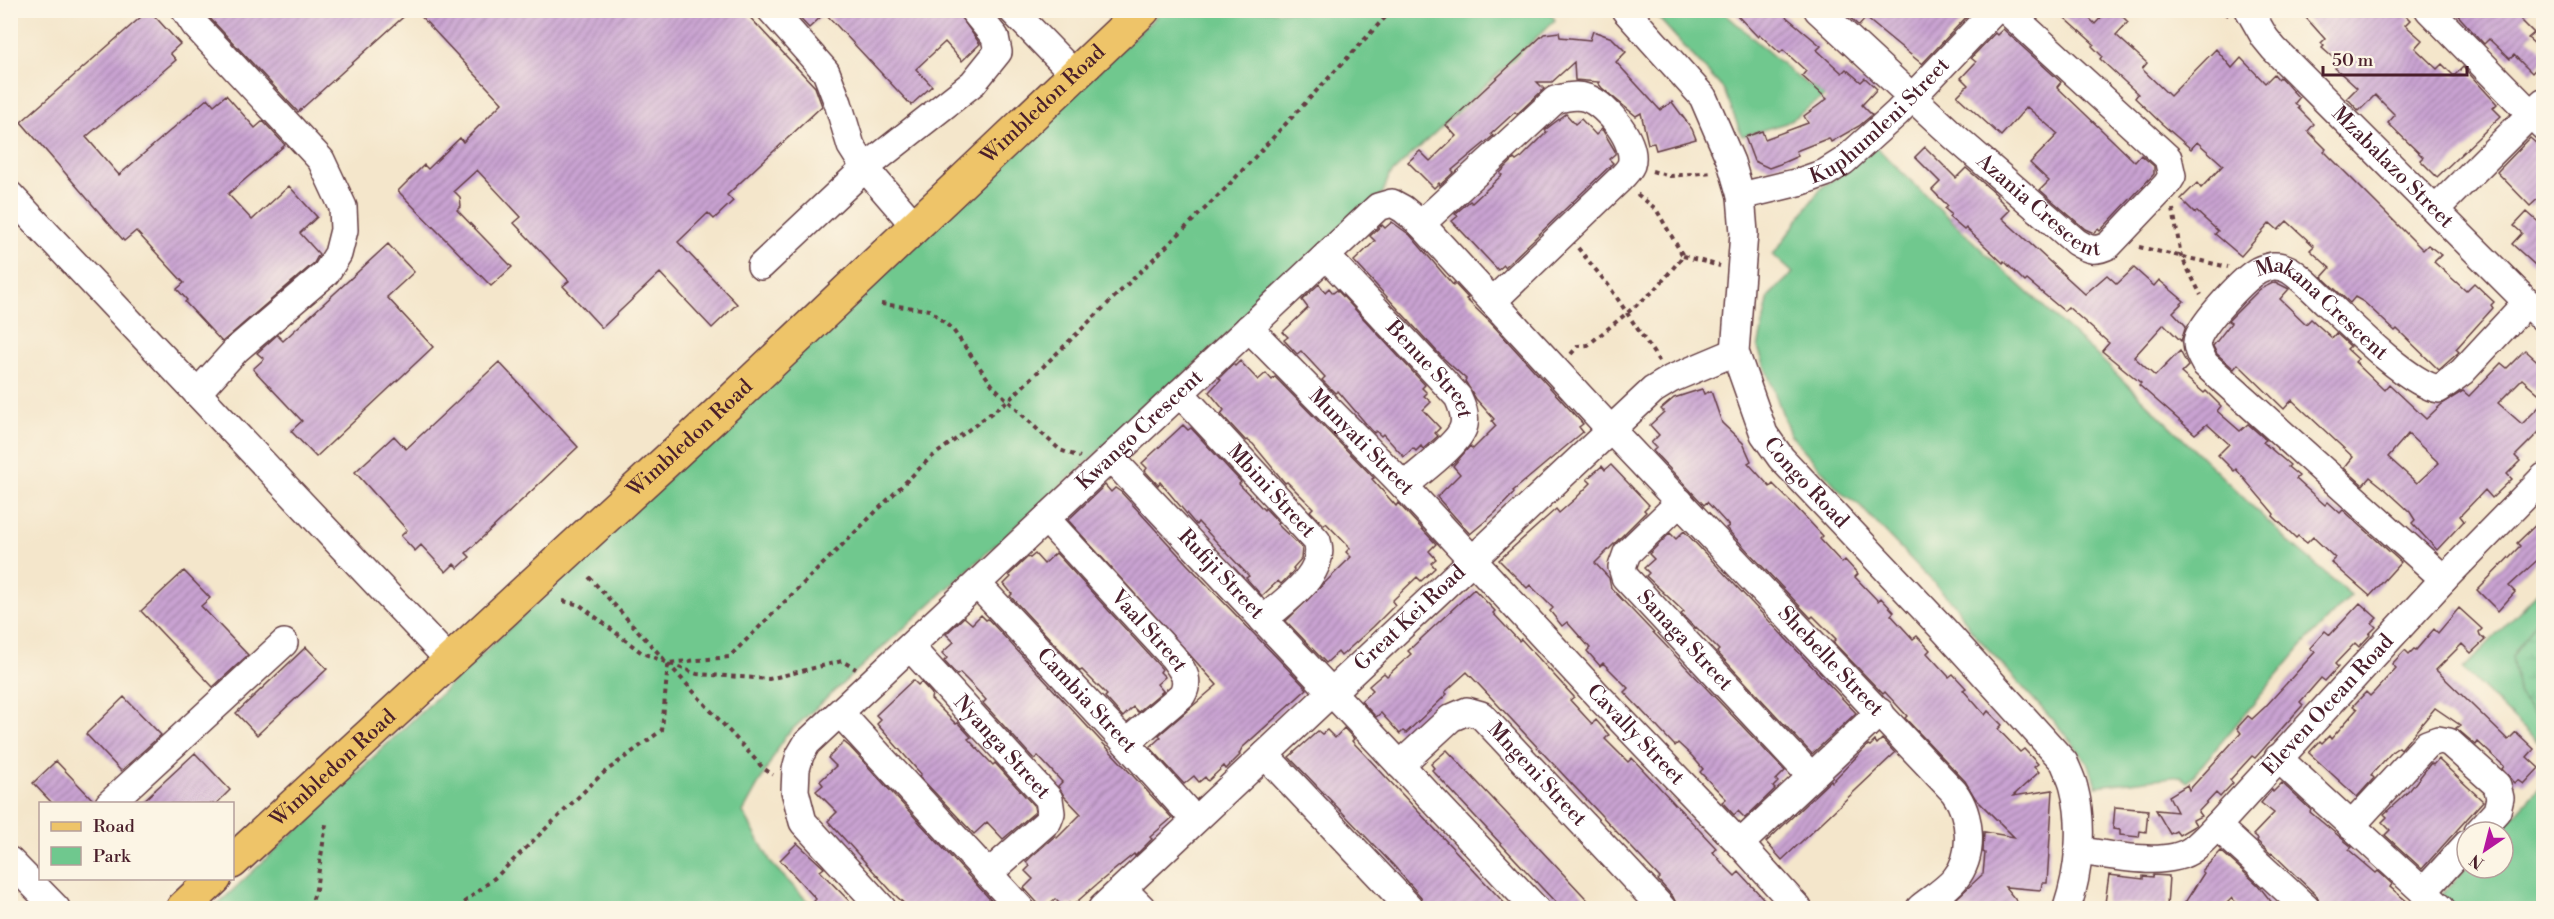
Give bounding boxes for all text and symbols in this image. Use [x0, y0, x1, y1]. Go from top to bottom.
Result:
street label: Wimbledon Road [975, 39, 1111, 170]
scale bar [2323, 39, 2467, 77]
text: 50 m [2332, 49, 2374, 72]
street label: Kuphumleni Street [1806, 52, 1956, 190]
street label: Mzabalazo Street [2326, 101, 2459, 234]
street label: Azania Crescent [1970, 148, 2102, 262]
street label: Makana Crescent [2252, 253, 2394, 366]
street label: Benue Street [1379, 314, 1478, 421]
street label: Kwango Crescent [1071, 364, 1209, 496]
street label: Wimbledon Road [622, 374, 758, 504]
street label: Munyati Street [1303, 383, 1420, 501]
street label: Congo Road [1758, 432, 1854, 534]
street label: Mbini Street [1221, 439, 1321, 544]
street label: Rufiji Street [1172, 524, 1270, 625]
street label: Great Kei Road [1349, 560, 1471, 677]
street label: Vaal Street [1104, 584, 1193, 677]
street label: Sanaga Street [1631, 585, 1738, 697]
street label: Shebelle Street [1772, 601, 1889, 722]
street label: Eleven Ocean Road [2257, 629, 2400, 781]
street label: Cambia Street [1031, 643, 1142, 759]
street label: Cavally Street [1581, 679, 1690, 791]
street label: Nyanga Street [948, 690, 1056, 805]
street label: Wimbledon Road [264, 704, 402, 833]
street label: Mngeni Street [1482, 717, 1592, 832]
legend [39, 802, 234, 880]
text: Road [93, 815, 136, 838]
north arrow [2455, 820, 2515, 880]
text: Park [93, 845, 132, 868]
text: N [2466, 849, 2488, 873]

